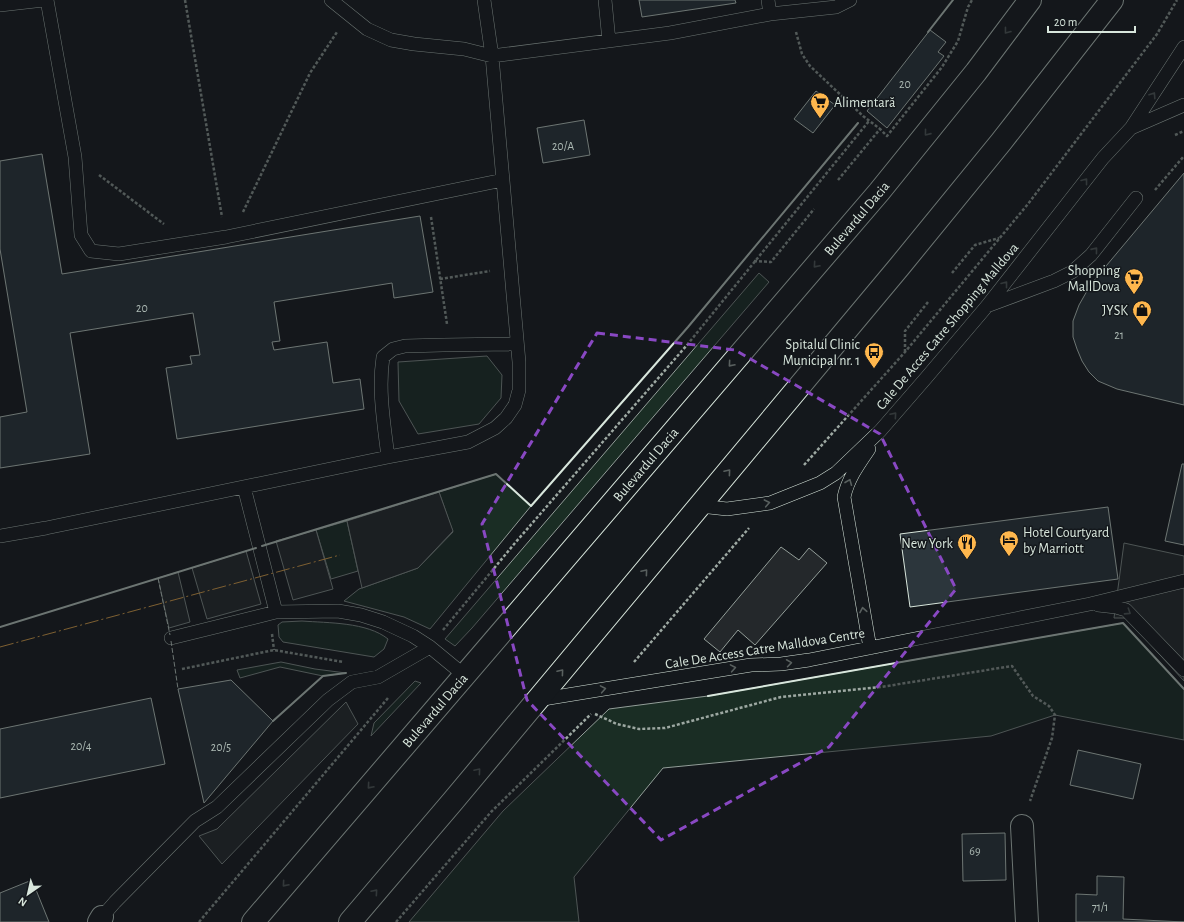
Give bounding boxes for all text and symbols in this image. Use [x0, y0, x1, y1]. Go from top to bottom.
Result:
scale bar [1048, 8, 1135, 34]
text: 20 m [1054, 16, 1077, 28]
one-way arrow [1005, 27, 1012, 34]
house number: 20 [899, 78, 911, 90]
supermarket icon: Alimentară [809, 91, 831, 119]
one-way arrow [1148, 92, 1155, 99]
place label: Alimentară [834, 96, 896, 110]
one-way arrow [924, 129, 931, 136]
house number: 20/A [552, 140, 574, 152]
street label: Bulevardul Dacia [822, 179, 893, 258]
one-way arrow [1080, 179, 1087, 186]
street label: Cale De Acces Catre Shopping Malldova [874, 240, 1022, 413]
one-way arrow [1090, 248, 1097, 255]
one-way arrow [813, 260, 820, 268]
place label: Shopping MallDova [1068, 264, 1121, 294]
supermarket icon: Shopping MallDova [1123, 267, 1145, 295]
one-way arrow [1000, 281, 1007, 288]
shop icon: JYSK [1131, 299, 1153, 327]
house number: 20 [136, 302, 148, 314]
place label: JYSK [1102, 304, 1128, 318]
house number: 21 [1114, 329, 1124, 341]
place label: Spitalul Clinic Municipal nr. 1 [783, 338, 861, 368]
bus stop icon: Spitalul Clinic Municipal nr. 1 [863, 341, 885, 369]
one-way arrow [729, 359, 736, 366]
one-way arrow [889, 413, 896, 420]
street label: Bulevardul Dacia [611, 425, 682, 504]
one-way arrow [724, 470, 731, 477]
one-way arrow [844, 479, 852, 486]
one-way arrow [763, 499, 770, 508]
place label: Hotel Courtyard by Marriott [1023, 526, 1109, 556]
hotel icon: Hotel Courtyard by Marriott [998, 529, 1020, 557]
restaurant icon: New York [956, 532, 978, 560]
place label: New York [901, 537, 954, 551]
one-way arrow [640, 569, 647, 577]
one-way arrow [859, 607, 868, 613]
one-way arrow [1123, 608, 1130, 615]
street label: Cale De Access Catre Malldova Centre [664, 626, 866, 672]
one-way arrow [786, 659, 793, 668]
one-way arrow [730, 664, 736, 673]
one-way arrow [557, 669, 564, 676]
street label: Bulevardul Dacia [400, 671, 471, 750]
one-way arrow [600, 685, 606, 694]
house number: 20/4 [70, 740, 92, 752]
house number: 20/5 [211, 741, 231, 753]
one-way arrow [473, 769, 480, 776]
one-way arrow [368, 781, 375, 789]
house number: 69 [969, 845, 981, 857]
north arrow [8, 874, 48, 914]
one-way arrow [283, 880, 290, 887]
one-way arrow [370, 890, 377, 897]
text: N [16, 895, 29, 909]
house number: 71/1 [1092, 901, 1108, 913]

